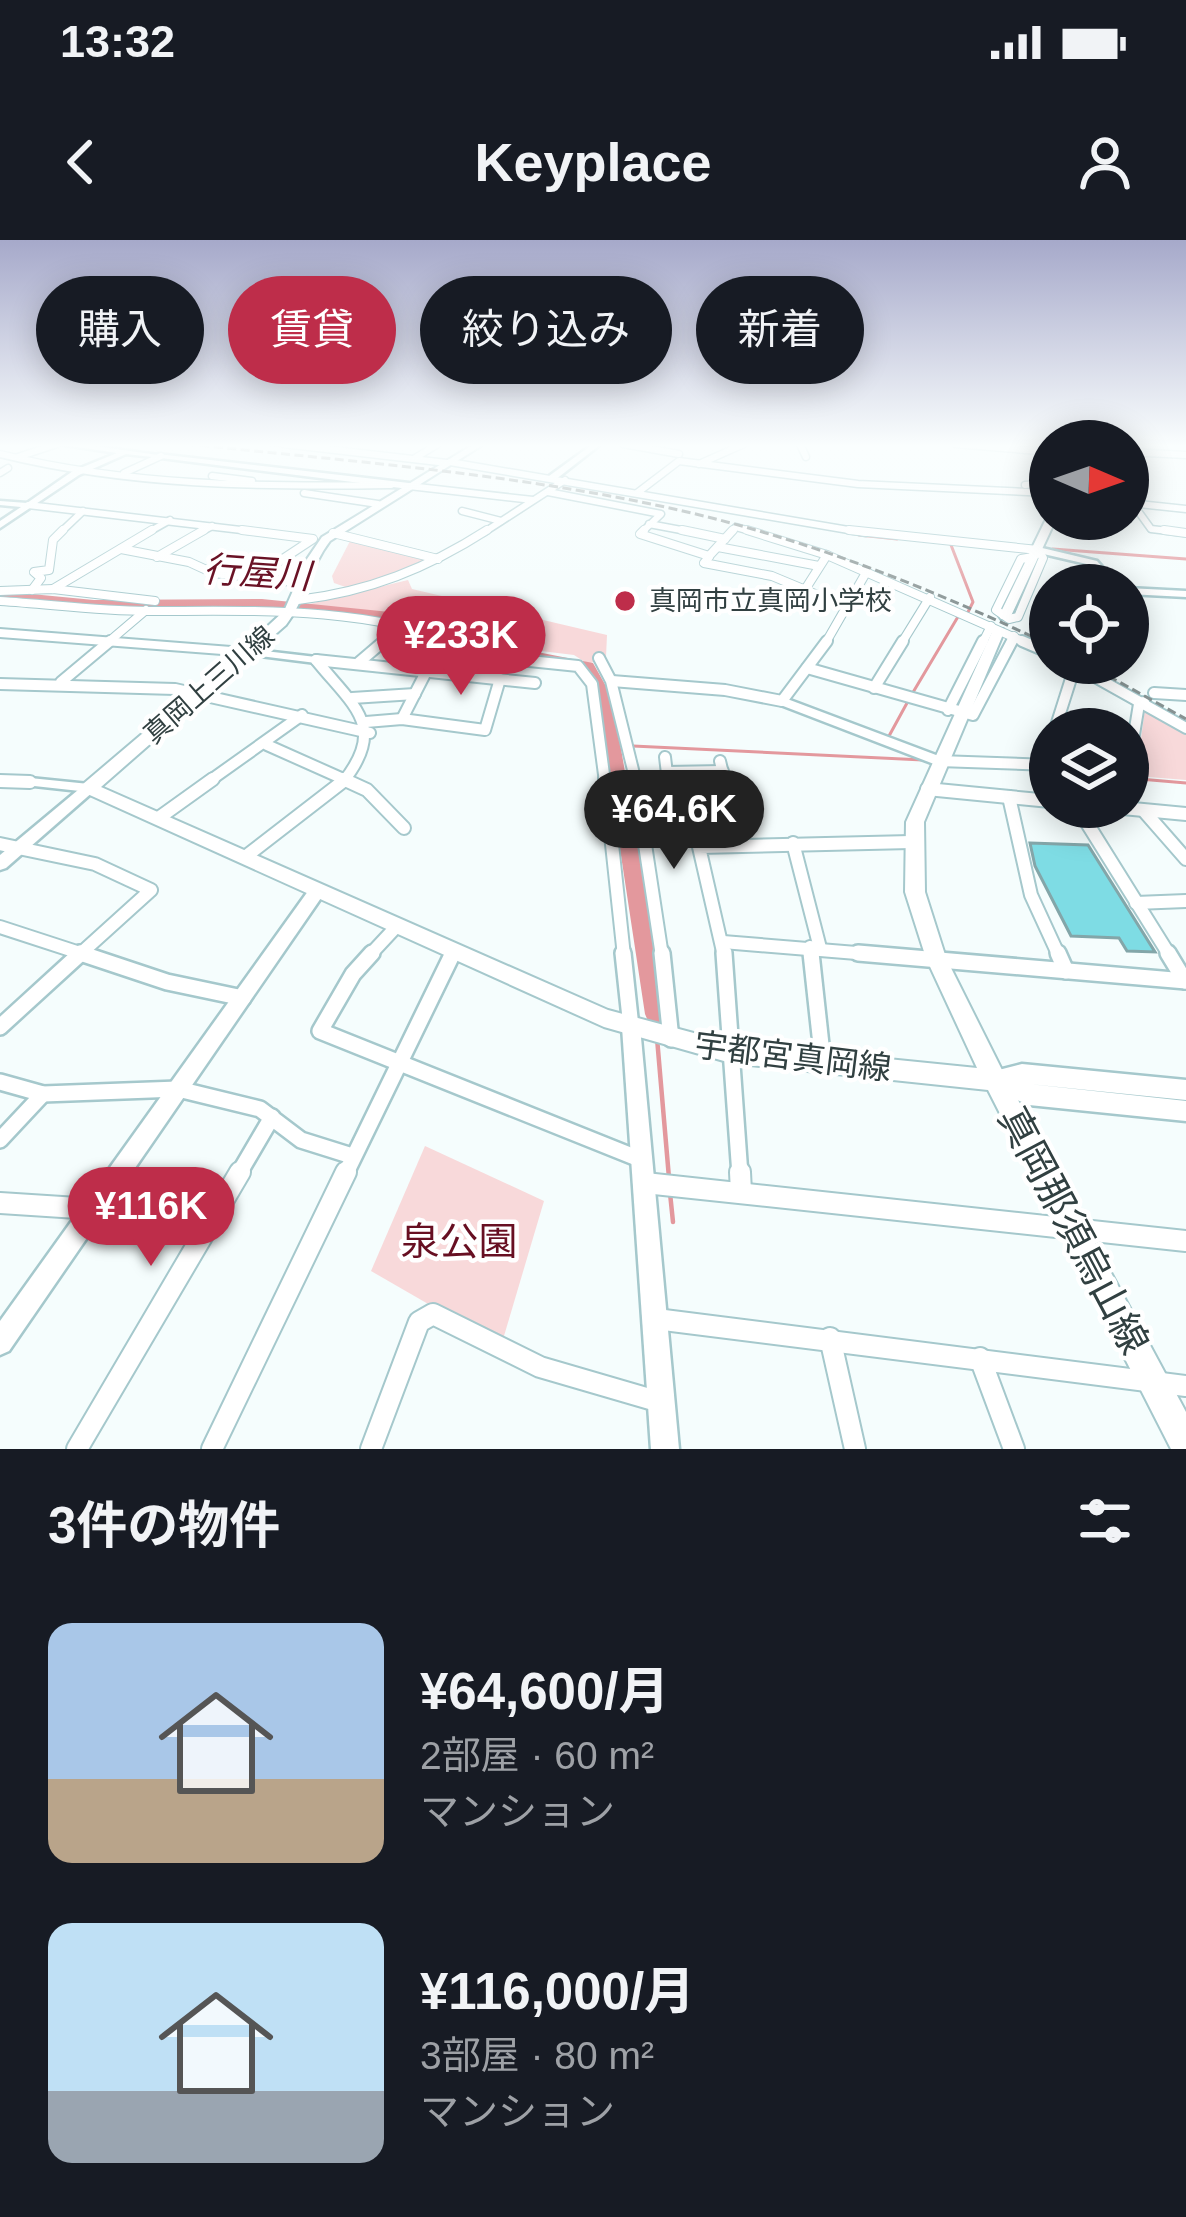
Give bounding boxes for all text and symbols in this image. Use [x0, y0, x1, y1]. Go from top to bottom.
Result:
text: 13:32 [60, 16, 175, 67]
icon: back [48, 129, 114, 195]
icon: person [1072, 129, 1138, 195]
text: Keyplace [474, 132, 712, 192]
chip: 購入 [36, 276, 204, 384]
chip: 賃貸 [228, 276, 396, 384]
chip: 絞り込み [420, 276, 672, 384]
chip: 新着 [696, 276, 864, 384]
north arrow [1029, 420, 1149, 540]
map controls [1029, 420, 1149, 828]
water label: 行屋川 [202, 548, 316, 597]
button: locate [1029, 564, 1149, 684]
place label: 真岡市立真岡小学校 [649, 586, 892, 616]
marker: 真岡市立真岡小学校 [612, 588, 638, 614]
pin: ¥233K [377, 596, 545, 698]
text: ¥233K [404, 613, 518, 656]
street label: 真岡上三川線 [138, 621, 280, 749]
button: layers [1029, 708, 1149, 828]
pin: ¥64.6K [576, 770, 772, 872]
text: ¥64.6K [611, 787, 737, 830]
street label: 宇都宮真岡線 [692, 1026, 893, 1087]
street label: 真岡那須烏山線 [990, 1100, 1157, 1361]
pin: ¥116K [67, 1167, 235, 1269]
text: ¥116K [95, 1184, 207, 1227]
park label: 泉公園 [400, 1220, 518, 1263]
icon: filters [1072, 1488, 1138, 1554]
text: 3件の物件 [48, 1497, 280, 1554]
text: ¥64,600/月 [420, 1663, 670, 1720]
icon: home [144, 1671, 288, 1815]
text: 2部屋 · 60 m² [420, 1734, 654, 1777]
text: マンション [420, 1790, 615, 1833]
text: ¥116,000/月 [420, 1963, 695, 2020]
icon: home [144, 1971, 288, 2115]
text: 3部屋 · 80 m² [420, 2034, 654, 2077]
text: マンション [420, 2090, 615, 2133]

